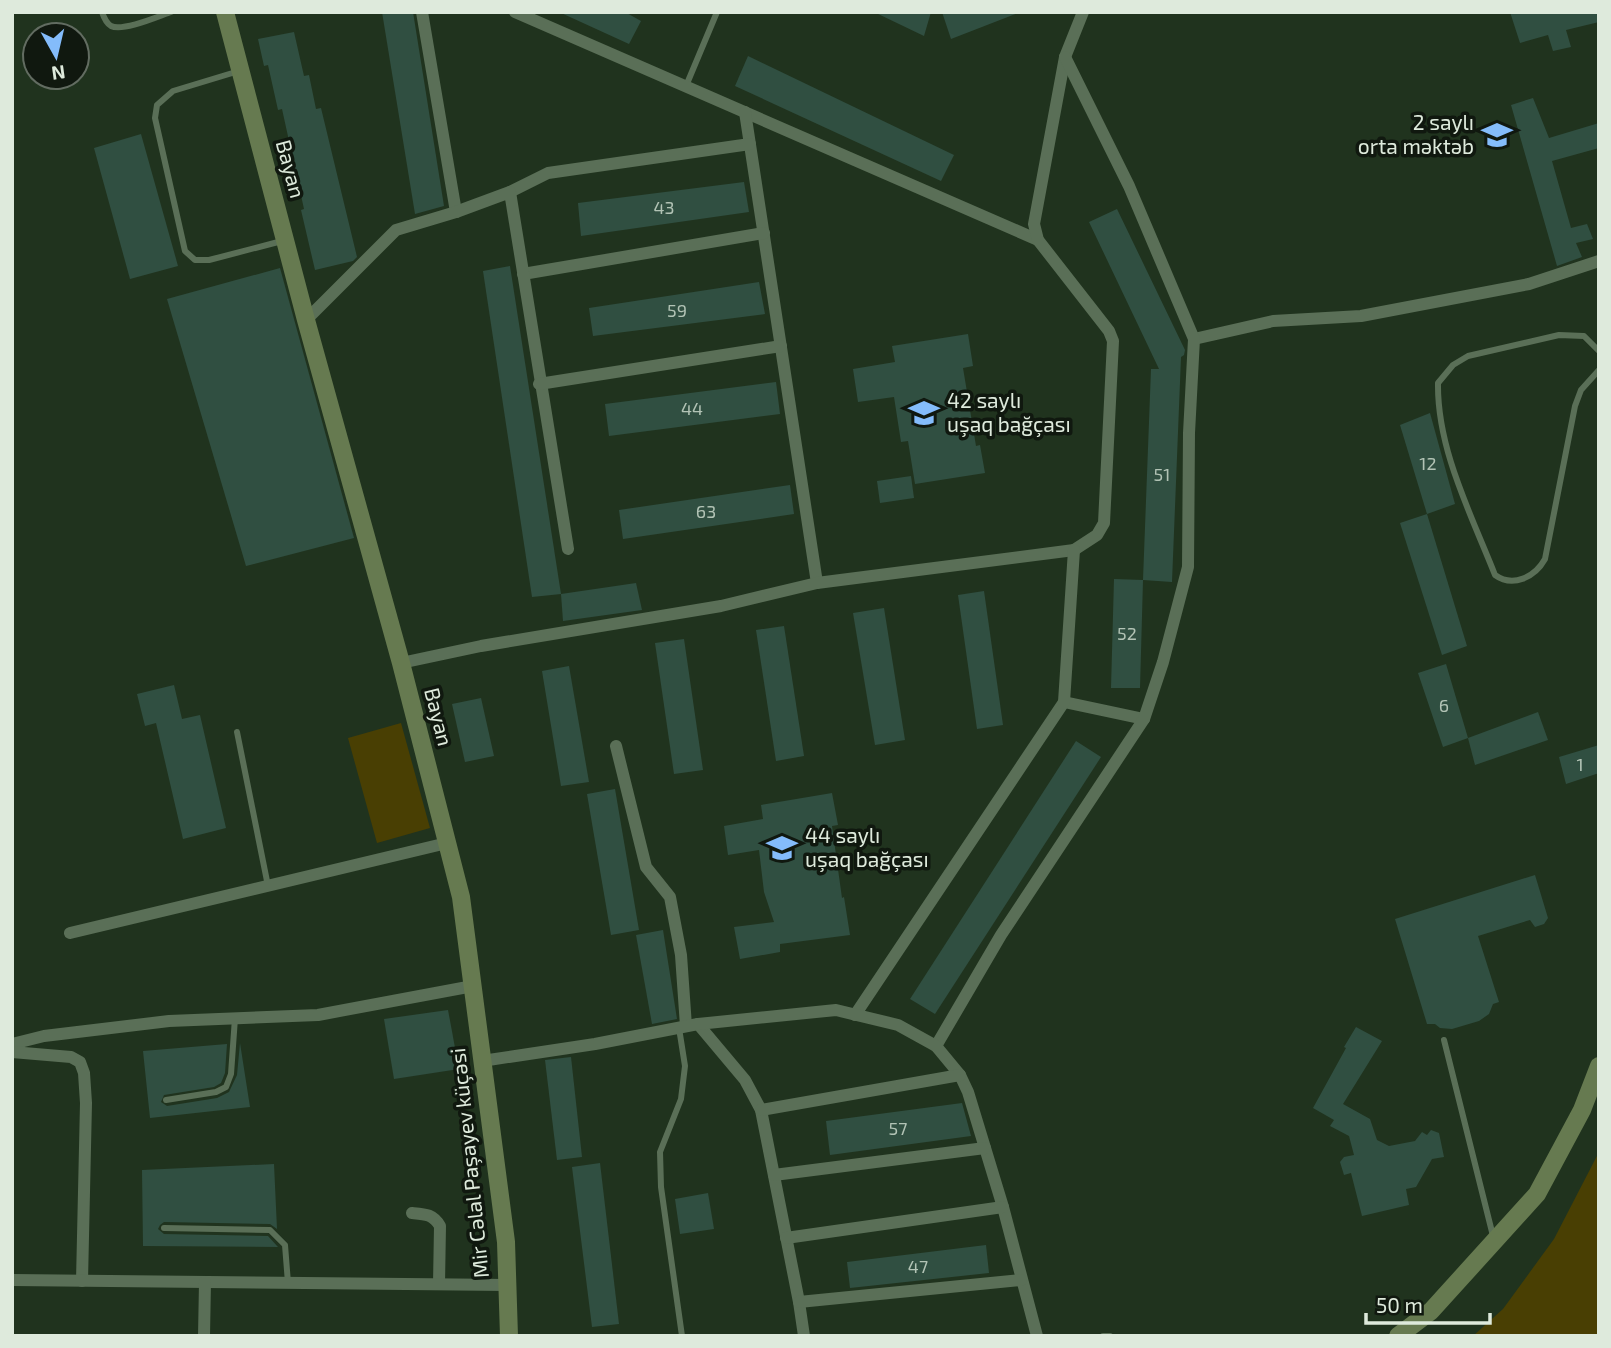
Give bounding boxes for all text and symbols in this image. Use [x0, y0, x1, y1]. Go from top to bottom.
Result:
north arrow [21, 21, 91, 91]
text: N [50, 61, 67, 86]
place label: 2 saylı orta məktəb [1358, 109, 1474, 158]
school or university icon: 2 saylı orta məktəb [1480, 118, 1514, 152]
street label: Bayan [272, 137, 311, 200]
house number: 43 [653, 196, 675, 218]
house number: 59 [667, 299, 687, 321]
place label: 42 saylı uşaq bağçası [947, 387, 1071, 438]
school or university icon: 42 saylı uşaq bağçası [907, 396, 941, 430]
house number: 44 [681, 397, 703, 419]
house number: 12 [1419, 452, 1437, 474]
house number: 51 [1154, 463, 1170, 485]
house number: 63 [696, 500, 716, 522]
house number: 52 [1117, 622, 1137, 644]
street label: Bayan [420, 685, 459, 748]
house number: 6 [1439, 694, 1449, 716]
house number: 1 [1576, 753, 1584, 775]
place label: 44 saylı uşaq bağçası [805, 822, 929, 873]
school or university icon: 44 saylı uşaq bağçası [765, 831, 799, 865]
street label: Mir Cəlal Paşayev küçəsi [444, 1047, 495, 1280]
house number: 57 [889, 1117, 907, 1139]
house number: 47 [908, 1255, 928, 1277]
scale bar [1366, 1282, 1490, 1326]
text: 50 m [1376, 1292, 1423, 1317]

